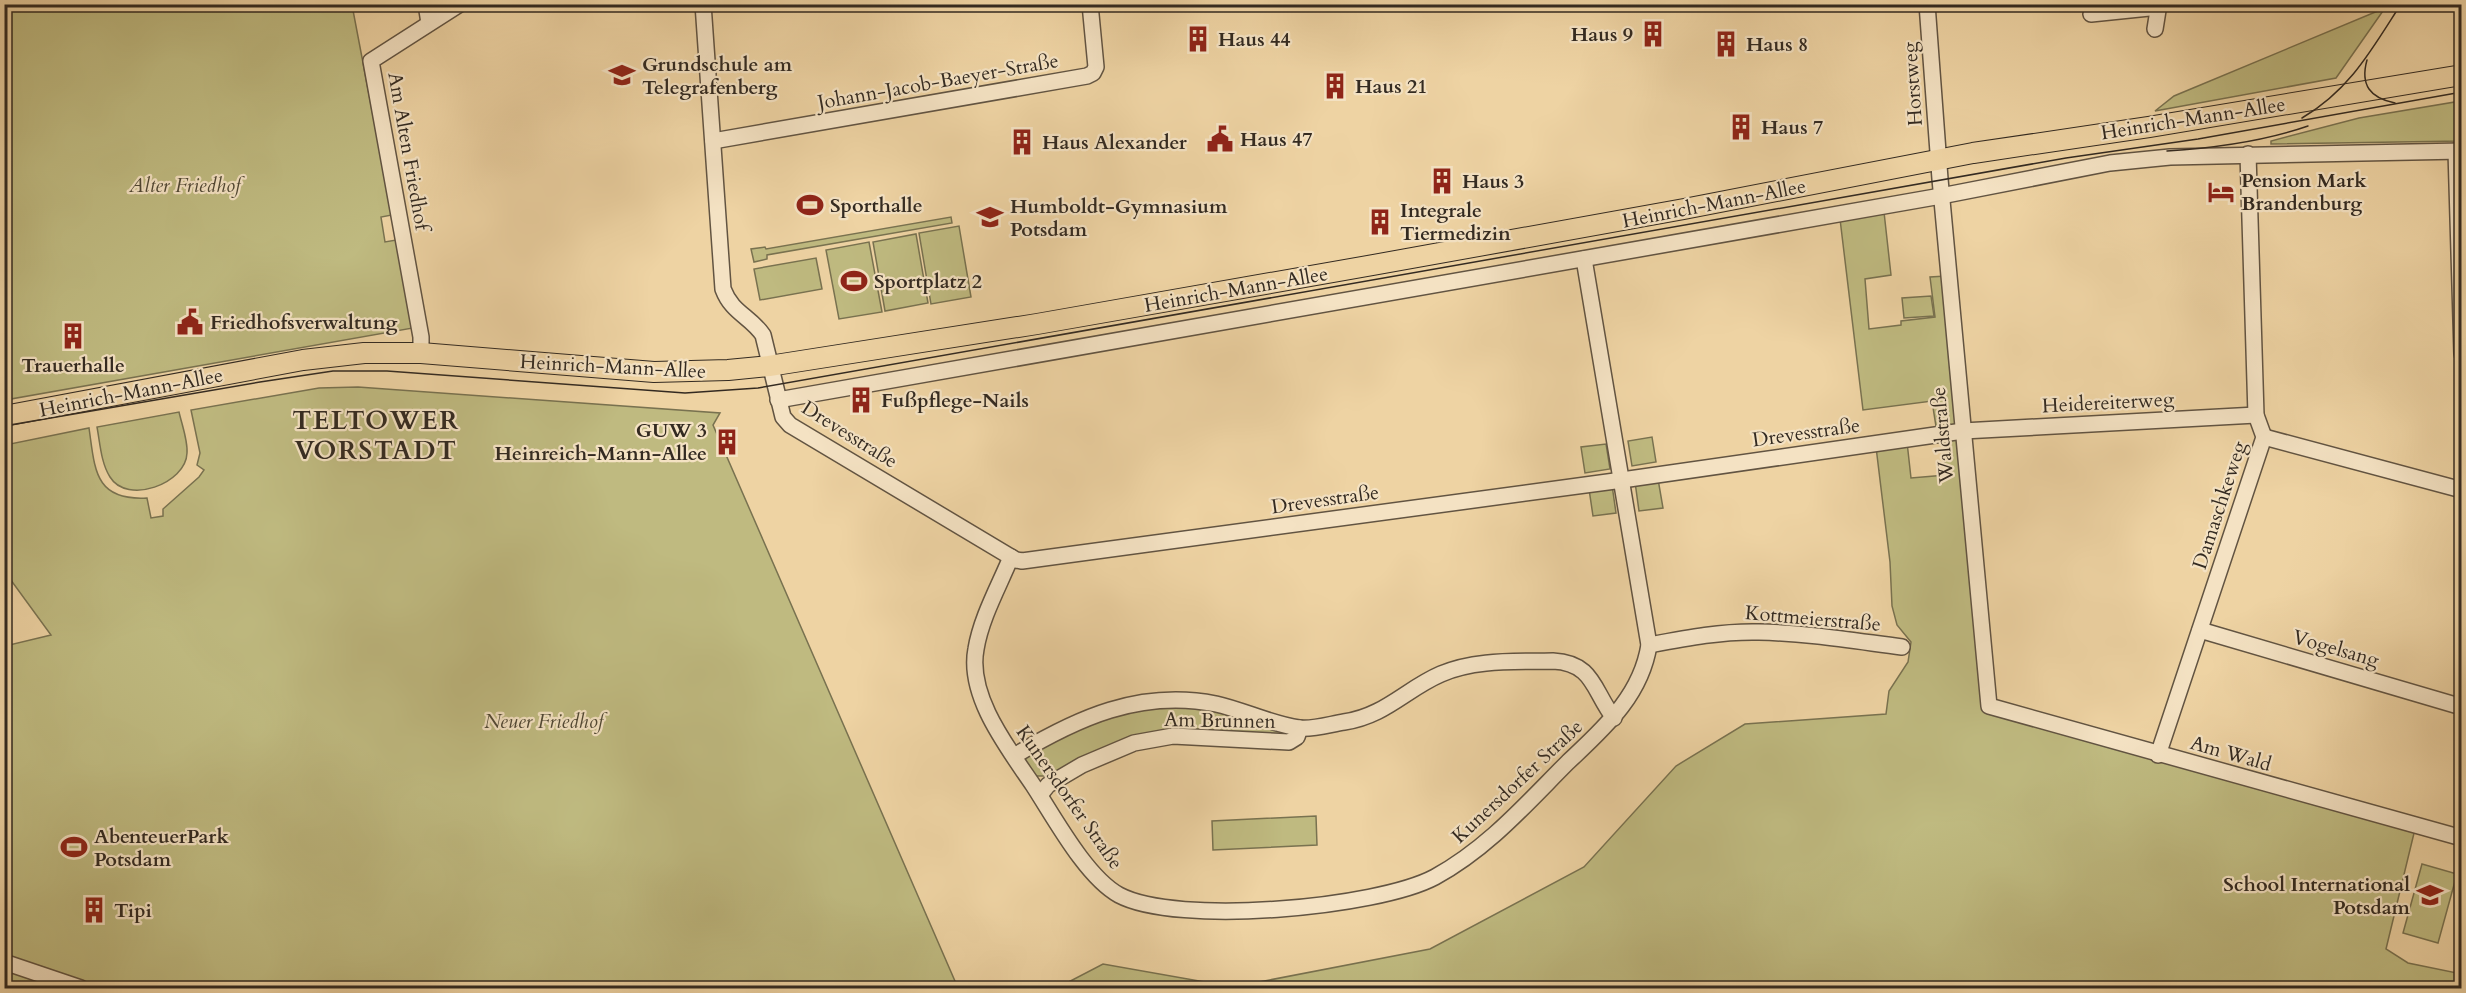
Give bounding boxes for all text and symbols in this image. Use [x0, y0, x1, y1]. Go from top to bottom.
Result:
building icon: Haus 9 [1638, 19, 1668, 49]
place label: Haus 9 [1571, 21, 1633, 48]
building icon: Haus 44 [1183, 24, 1213, 54]
place label: Haus 44 [1218, 26, 1291, 53]
building icon: Haus 8 [1711, 29, 1741, 59]
place label: Haus 8 [1746, 31, 1808, 58]
street label: Horstweg [1896, 40, 1929, 127]
street label: Johann-Jacob-Baeyer-Straße [812, 47, 1061, 117]
place label: Grundschule am Telegrafenberg [642, 51, 793, 101]
school or university icon: Grundschule am Telegrafenberg [607, 60, 637, 90]
street label: Am Alten Friedhof [381, 70, 436, 235]
building icon: Haus 21 [1320, 71, 1350, 101]
place label: Haus 21 [1355, 73, 1428, 100]
street label: Heinrich-Mann-Allee [2099, 91, 2287, 146]
building icon: Haus 7 [1726, 112, 1756, 142]
place label: Haus 7 [1761, 114, 1823, 141]
public building icon: Haus 47 [1205, 124, 1235, 154]
place label: Haus 47 [1240, 126, 1313, 153]
building icon: Haus Alexander [1007, 127, 1037, 157]
place label: Haus Alexander [1042, 129, 1188, 156]
building icon: Haus 3 [1427, 166, 1457, 196]
place label: Pension Mark Brandenburg [2241, 167, 2367, 217]
place label: Haus 3 [1462, 168, 1524, 195]
park label: Alter Friedhof [128, 172, 245, 199]
street label: Heinrich-Mann-Allee [1620, 172, 1808, 235]
hotel icon: Pension Mark Brandenburg [2206, 177, 2236, 207]
sports icon: Sporthalle [795, 190, 825, 220]
place label: Sporthalle [830, 192, 923, 219]
place label: Humboldt-Gymnasium Potsdam [1010, 193, 1228, 243]
place label: Integrale Tiermedizin [1400, 197, 1511, 247]
school or university icon: Humboldt-Gymnasium Potsdam [975, 202, 1005, 232]
building icon: Integrale Tiermedizin [1365, 207, 1395, 237]
street label: Heinrich-Mann-Allee [1142, 260, 1330, 319]
sports icon: Sportplatz 2 [839, 266, 869, 296]
place label: Sportplatz 2 [874, 268, 982, 295]
public building icon: Friedhofsverwaltung [175, 307, 205, 337]
place label: Friedhofsverwaltung [210, 309, 398, 336]
building icon: Trauerhalle [58, 321, 88, 351]
street label: Heinrich-Mann-Allee [519, 348, 707, 385]
place label: Trauerhalle [21, 352, 125, 379]
street label: Heinrich-Mann-Allee [37, 361, 225, 424]
building icon: Fußpflege-Nails [846, 385, 876, 415]
street label: Waldstraße [1925, 386, 1960, 485]
street label: Heidereiterweg [2041, 386, 2176, 419]
place label: Fußpflege-Nails [881, 387, 1029, 414]
street label: Drevesstraße [797, 394, 903, 475]
district label: TELTOWER VORSTADT [292, 403, 460, 468]
street label: Drevesstraße [1750, 412, 1862, 453]
place label: GUW 3 Heinreich-Mann-Allee [494, 417, 707, 467]
building icon: GUW 3 Heinreich-Mann-Allee [712, 427, 742, 457]
street label: Damaschkeweg [2186, 437, 2253, 573]
street label: Drevesstraße [1269, 479, 1381, 520]
street label: Kottmeierstraße [1744, 599, 1882, 638]
street label: Vogelsang [2289, 623, 2383, 674]
street label: Am Brunnen [1164, 706, 1277, 735]
park label: Neuer Friedhof [484, 708, 608, 735]
street label: Kunersdorfer Straße [1446, 713, 1589, 849]
street label: Kunersdorfer Straße [1010, 720, 1129, 875]
street label: Am Wald [2187, 729, 2275, 778]
place label: AbenteuerPark Potsdam [94, 823, 229, 873]
sports icon: AbenteuerPark Potsdam [59, 832, 89, 862]
place label: School International Potsdam [2223, 871, 2411, 921]
school or university icon: School International Potsdam [2415, 880, 2445, 910]
building icon: Tipi [79, 895, 109, 925]
place label: Tipi [114, 897, 152, 924]

